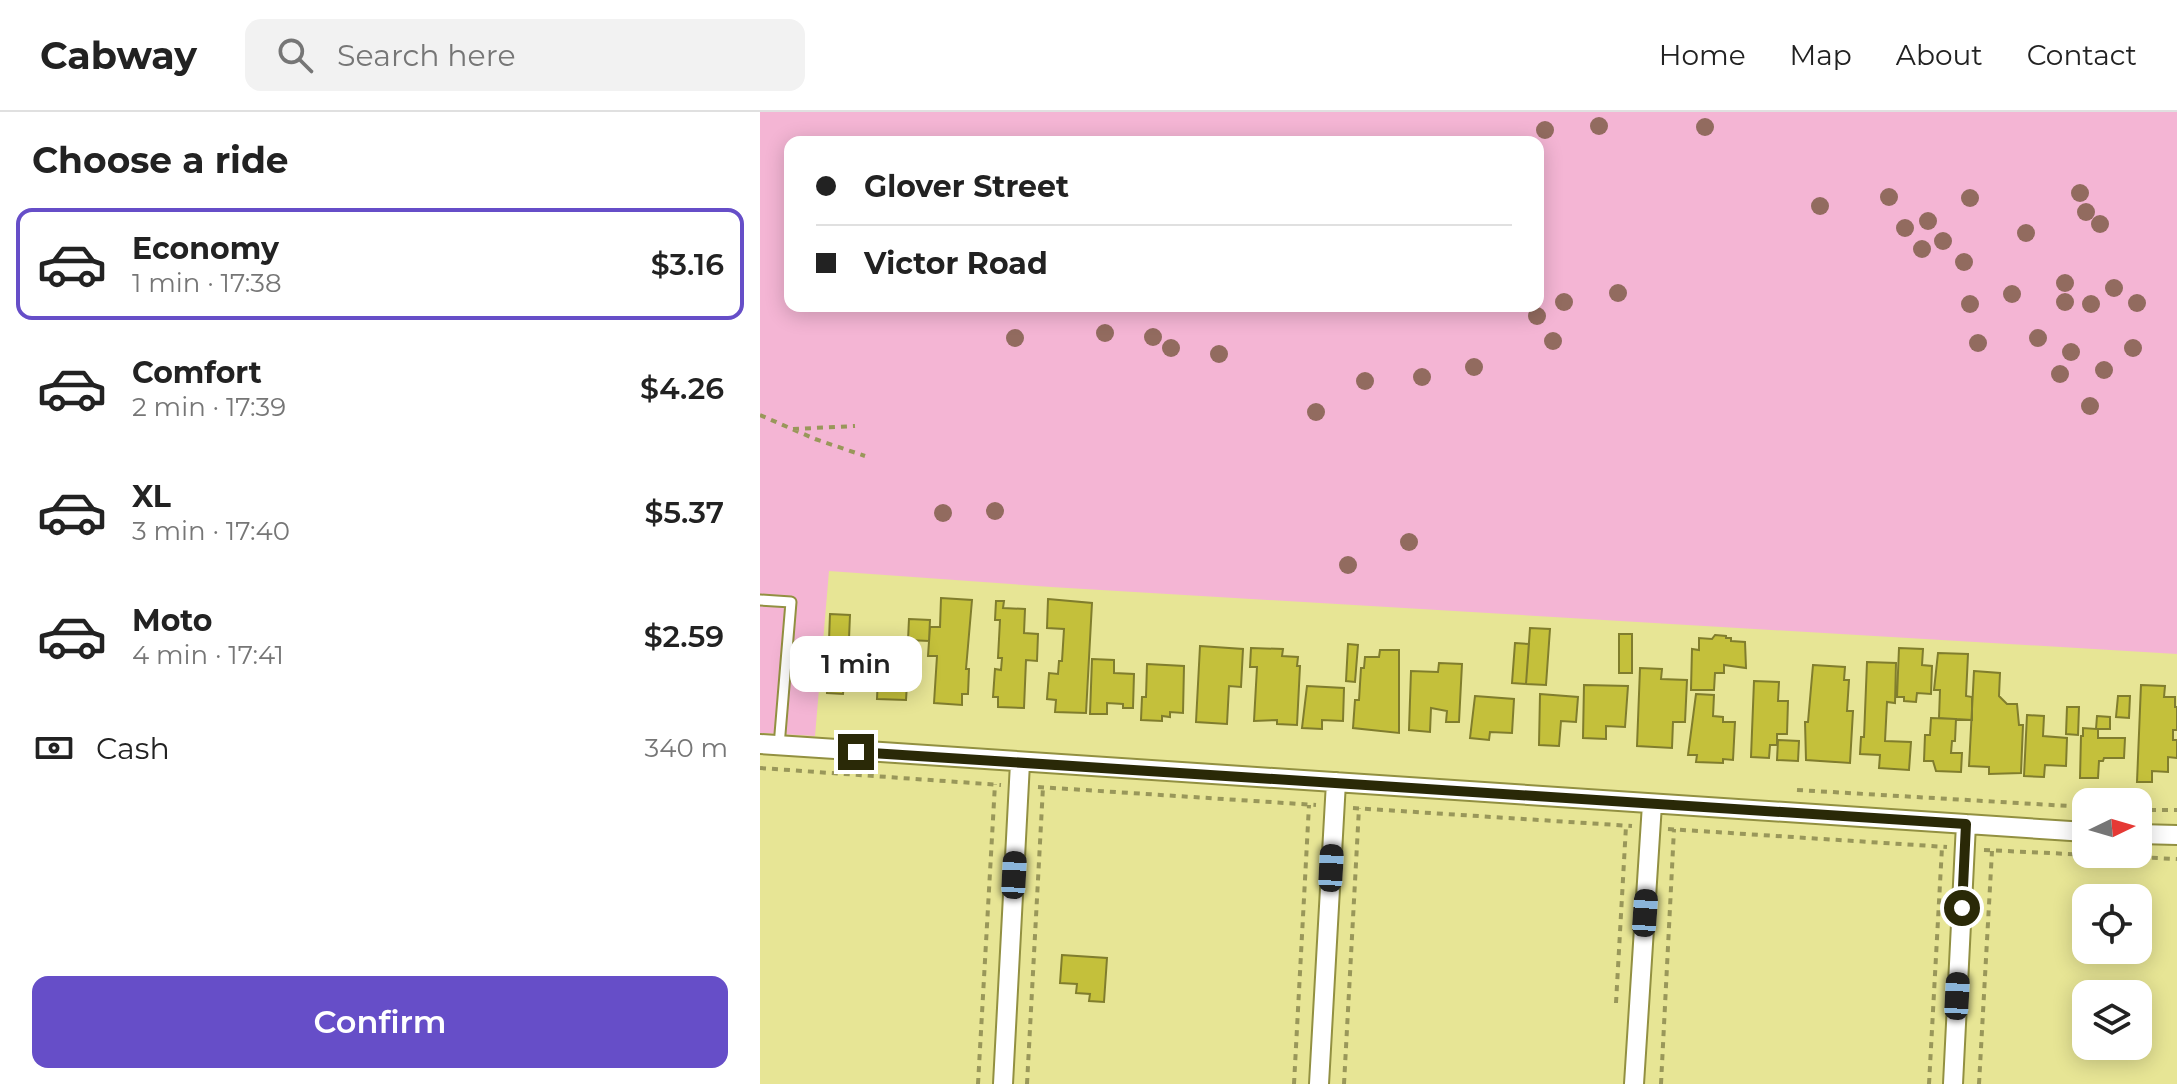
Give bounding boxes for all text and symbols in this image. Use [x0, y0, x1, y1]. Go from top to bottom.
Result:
search box [245, 19, 805, 91]
text: Cabway [40, 32, 197, 79]
icon: search [273, 33, 317, 77]
text: Search here [337, 37, 516, 74]
text: Home [1659, 38, 1746, 72]
text: Map [1790, 38, 1852, 72]
text: About [1896, 38, 1983, 72]
text: Contact [2027, 38, 2137, 72]
text: Choose a ride [32, 138, 289, 182]
text: Glover Street [864, 168, 1069, 205]
icon: car [36, 228, 108, 300]
text: Economy [132, 230, 279, 267]
text: Victor Road [864, 245, 1048, 282]
text: $3.16 [651, 246, 724, 283]
text: 1 min · 17:38 [132, 267, 281, 299]
icon: car [36, 352, 108, 424]
text: Comfort [132, 354, 262, 391]
text: $4.26 [640, 370, 724, 407]
text: 2 min · 17:39 [132, 391, 286, 423]
icon: car [36, 476, 108, 548]
text: XL [132, 478, 171, 515]
text: $5.37 [645, 494, 724, 531]
text: 3 min · 17:40 [132, 515, 290, 547]
icon: car [36, 600, 108, 672]
text: Moto [132, 602, 213, 639]
text: $2.59 [644, 618, 724, 655]
callout: 1 min [790, 636, 922, 692]
text: 4 min · 17:41 [132, 639, 284, 671]
text: 1 min [821, 648, 891, 680]
icon: cash [32, 726, 76, 770]
text: Cash [96, 730, 170, 767]
text: 340 m [645, 732, 728, 764]
route end [838, 734, 874, 770]
north arrow [2072, 788, 2152, 868]
map controls [2072, 788, 2152, 1060]
car [1318, 843, 1344, 893]
car [1001, 850, 1027, 900]
button: locate [2072, 884, 2152, 964]
car [1631, 888, 1659, 938]
route start [1944, 890, 1980, 926]
car [1944, 971, 1970, 1021]
button: Confirm [32, 976, 728, 1068]
button: layers [2072, 980, 2152, 1060]

